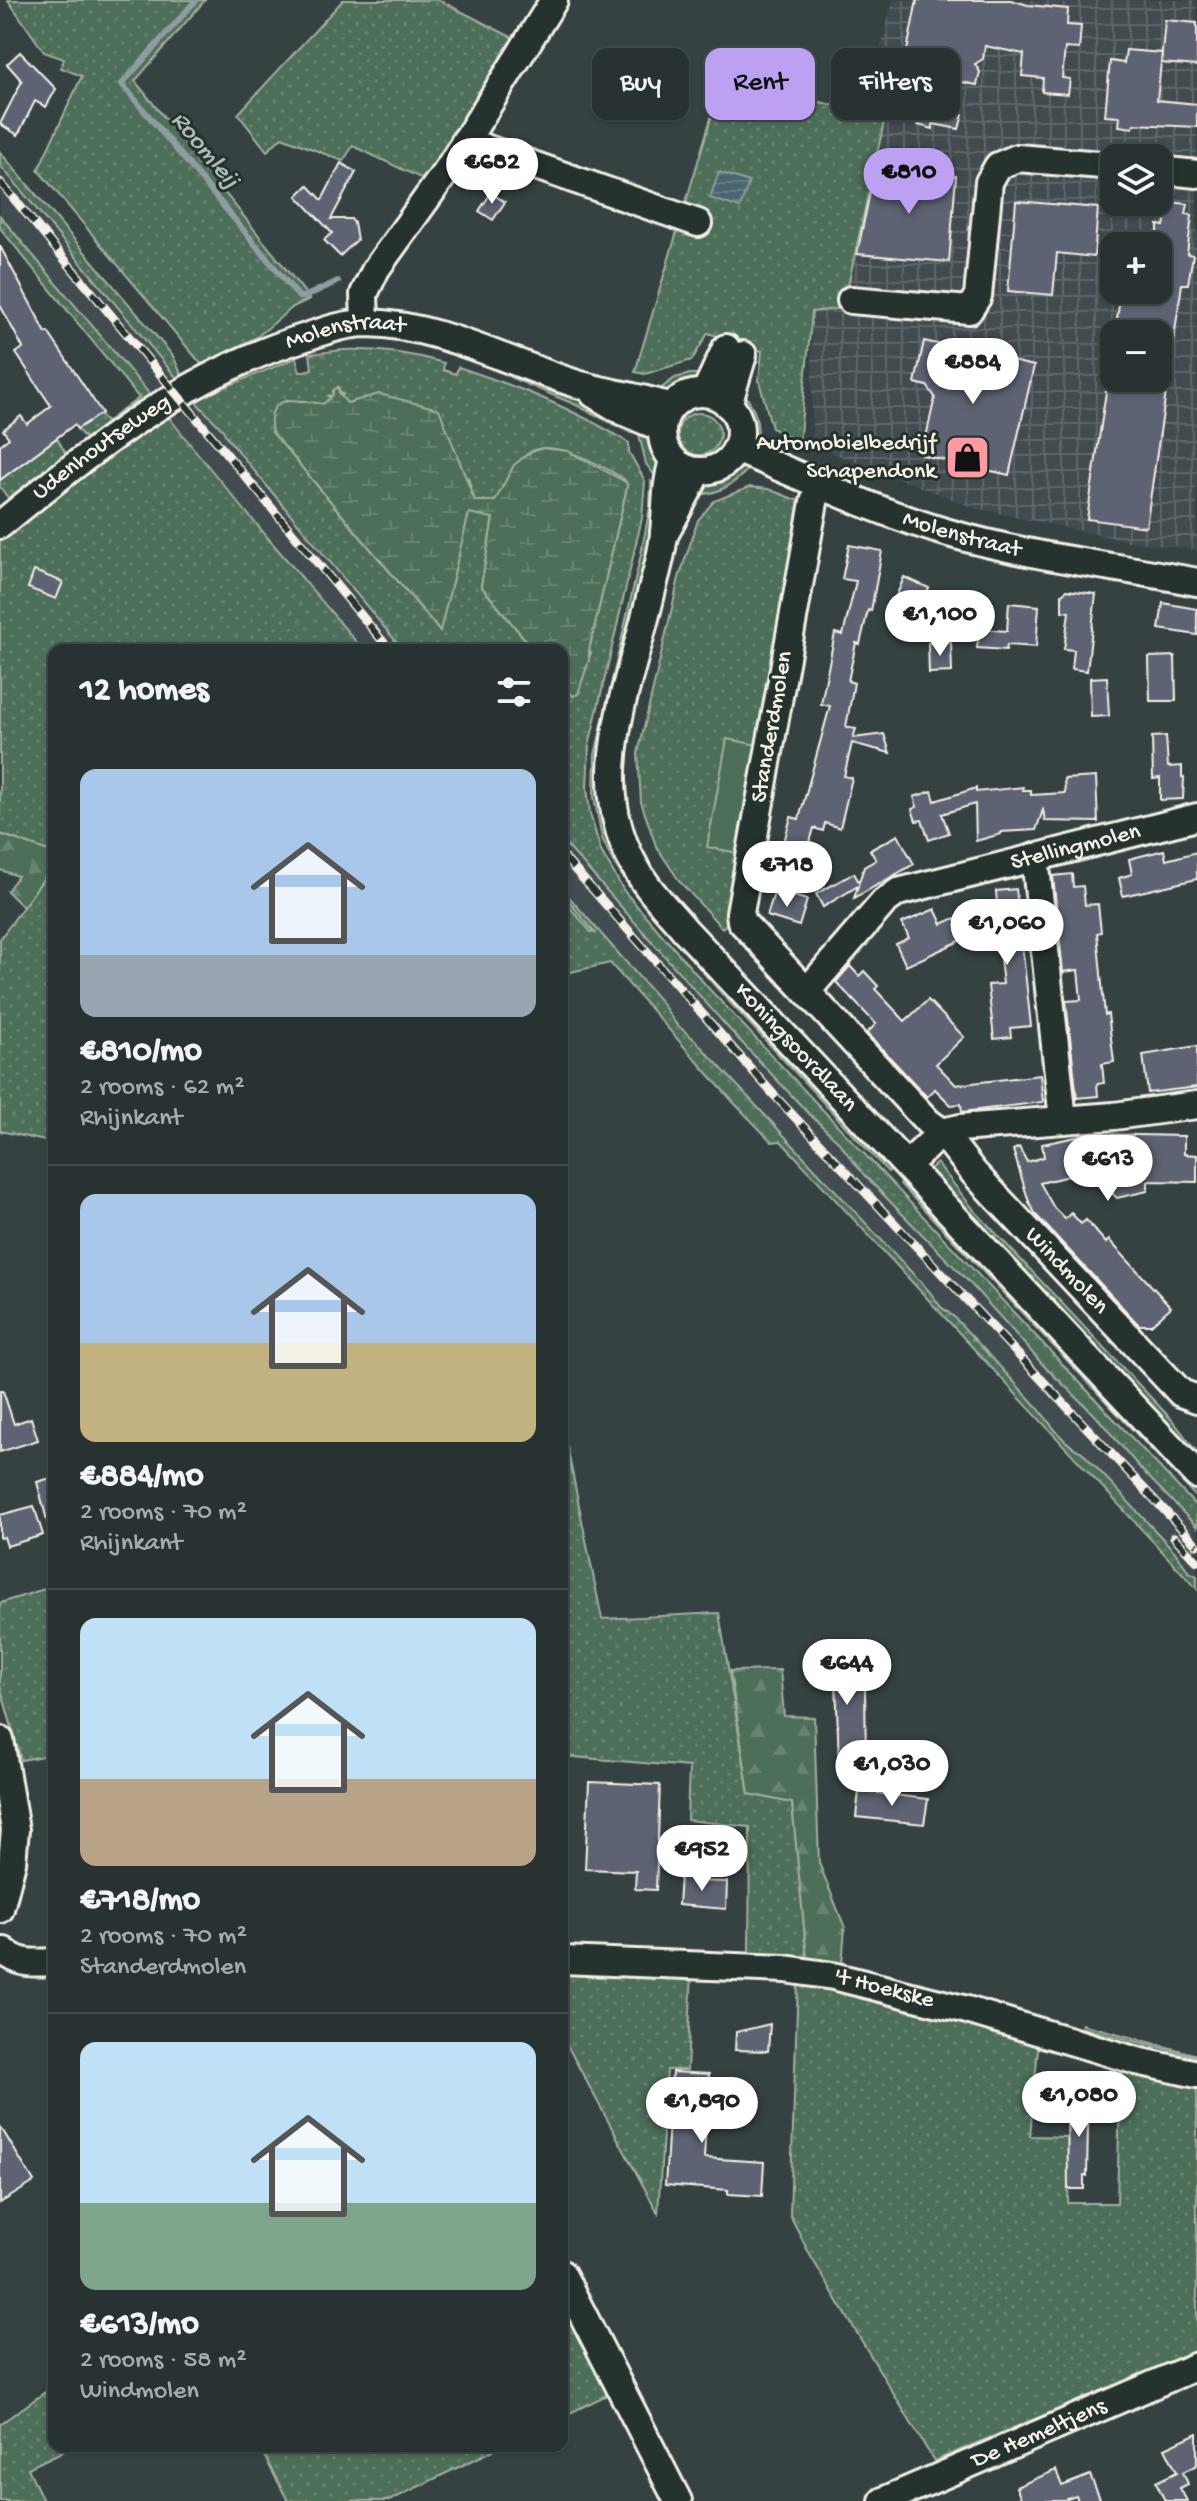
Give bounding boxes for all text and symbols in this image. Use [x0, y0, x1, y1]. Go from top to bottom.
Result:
chip: Buy [592, 48, 689, 120]
chip: Rent [705, 48, 815, 120]
chip: Filters [831, 48, 960, 120]
water label: Roomleij [163, 106, 246, 197]
pin: €682 [445, 138, 539, 206]
map controls [1100, 144, 1172, 392]
button: layers [1100, 144, 1172, 216]
text: €682 [464, 148, 520, 179]
pin: €810 [862, 148, 956, 216]
text: €810 [882, 158, 936, 189]
button: + [1100, 232, 1172, 304]
street label: Molenstraat [282, 308, 410, 357]
button: − [1100, 320, 1172, 392]
pin: €884 [926, 338, 1020, 406]
text: €884 [945, 348, 1001, 379]
street label: Udenhoutseweg [27, 388, 176, 507]
place label: Automobielbedrijf Schapendonk [756, 430, 938, 487]
shop icon: Automobielbedrijf Schapendonk [943, 434, 991, 482]
street label: Molenstraat [899, 505, 1026, 565]
pin: €1,100 [875, 590, 1005, 658]
text: €1,100 [903, 600, 977, 631]
street label: Standerdmolen [745, 648, 801, 805]
icon: filters [492, 670, 536, 714]
text: 12 homes [80, 672, 209, 712]
street label: Stellingmolen [1008, 817, 1144, 878]
icon: home [236, 821, 380, 965]
pin: €718 [740, 841, 834, 909]
text: €718 [760, 851, 814, 882]
pin: €1,060 [942, 899, 1072, 967]
text: €1,060 [969, 909, 1045, 940]
street label: Koningsoordlaan [728, 977, 864, 1119]
text: €810/mo [80, 1033, 202, 1073]
text: 2 rooms · 62 m² [80, 1073, 244, 1104]
text: Rhijnkant [80, 1104, 182, 1135]
pin: €613 [1061, 1135, 1155, 1203]
text: €613 [1082, 1145, 1134, 1176]
street label: Windmolen [1018, 1221, 1115, 1321]
icon: home [236, 1246, 380, 1390]
text: €884/mo [80, 1458, 204, 1498]
text: 2 rooms · 70 m² [80, 1498, 247, 1529]
text: Rhijnkant [80, 1529, 182, 1560]
pin: €644 [800, 1639, 894, 1707]
text: €644 [820, 1649, 874, 1680]
icon: home [236, 1670, 380, 1814]
pin: €1,030 [827, 1740, 957, 1808]
text: €1,030 [853, 1750, 931, 1781]
pin: €952 [655, 1825, 749, 1893]
text: €952 [675, 1835, 729, 1866]
text: €718/mo [80, 1882, 200, 1922]
text: 2 rooms · 70 m² [80, 1922, 247, 1953]
text: Standerdmolen [80, 1953, 246, 1984]
street label: 't Hoekske [830, 1962, 938, 2016]
pin: €1,080 [1014, 2071, 1144, 2139]
pin: €1,890 [637, 2077, 767, 2145]
text: €1,080 [1040, 2081, 1118, 2112]
text: €1,890 [664, 2087, 740, 2118]
icon: home [236, 2094, 380, 2238]
text: €613/mo [80, 2306, 199, 2346]
text: 2 rooms · 58 m² [80, 2346, 246, 2377]
text: Windmolen [80, 2377, 199, 2408]
street label: De Hemeltjens [965, 2392, 1112, 2476]

